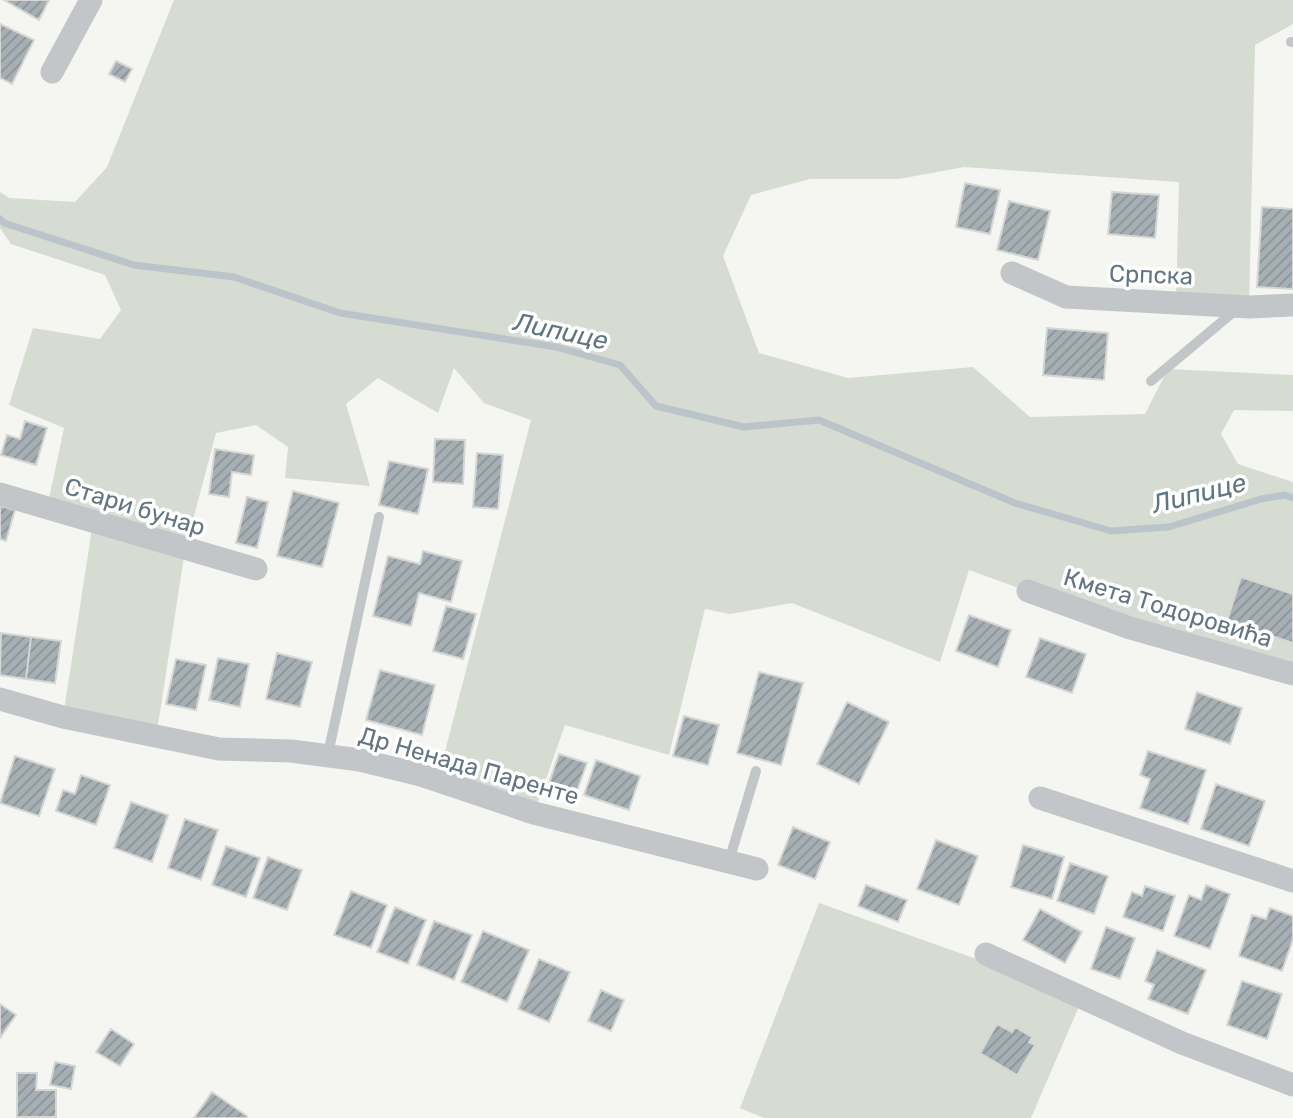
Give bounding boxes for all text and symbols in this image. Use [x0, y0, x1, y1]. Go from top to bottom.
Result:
street label: Српска [1109, 260, 1193, 290]
water label: Липице [509, 306, 611, 357]
water label: Липице [1147, 467, 1250, 521]
street label: Стари бунар [61, 472, 209, 542]
street label: Кмета Тодоровића [1060, 563, 1276, 653]
street label: Др Ненада Паренте [356, 721, 582, 811]

